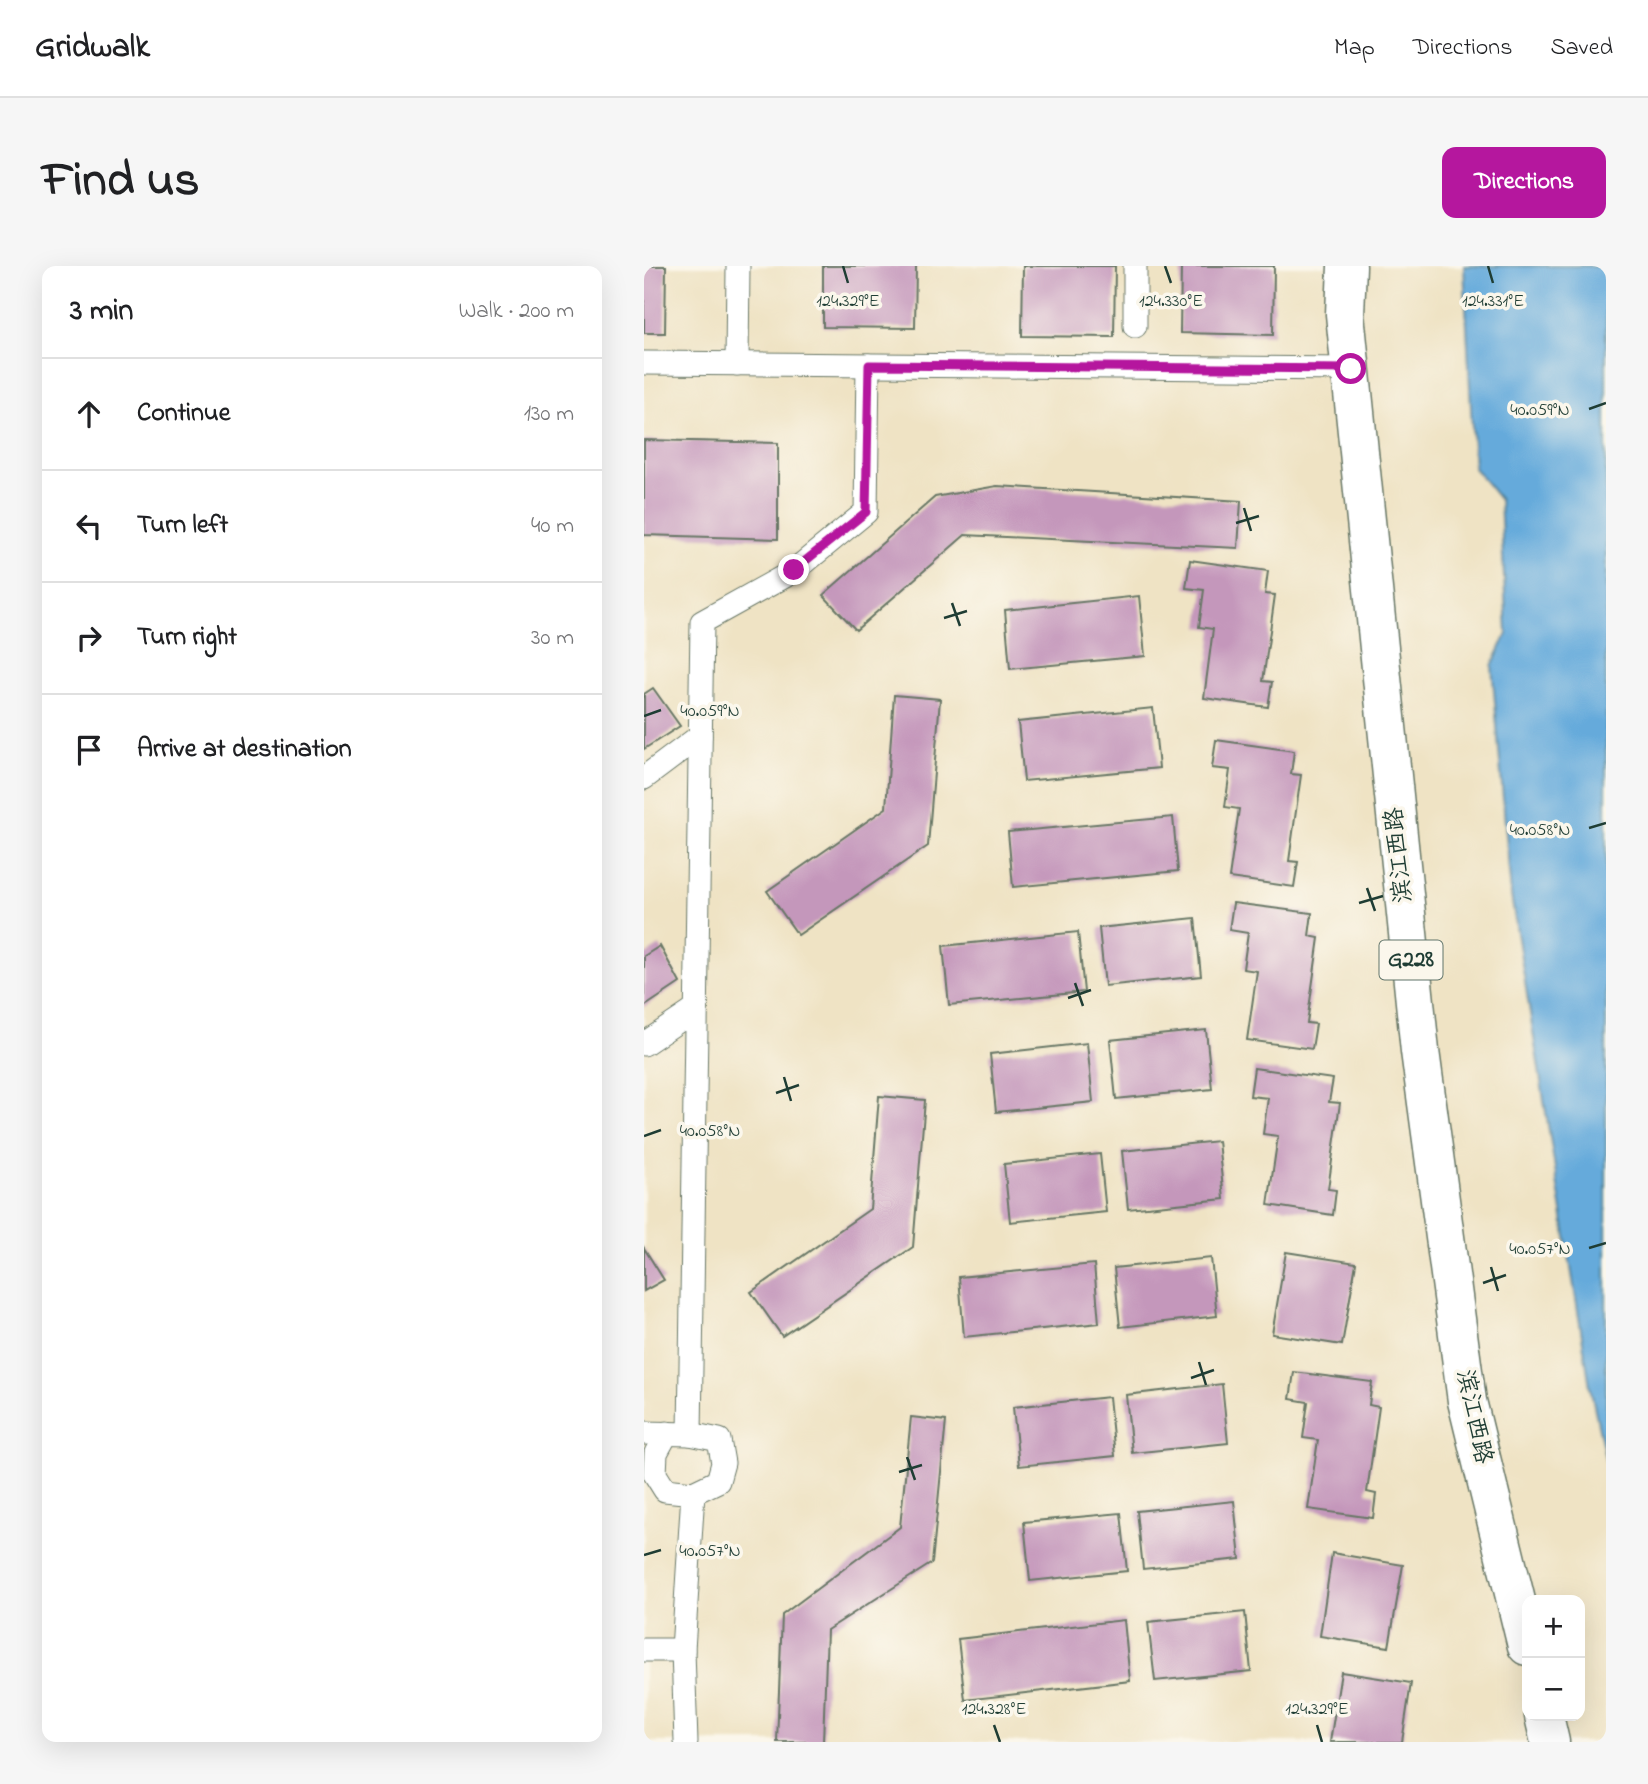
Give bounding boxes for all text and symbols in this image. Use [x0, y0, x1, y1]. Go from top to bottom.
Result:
text: Gridwalk [35, 24, 150, 72]
text: Map [1334, 31, 1375, 66]
text: Directions [1413, 31, 1512, 66]
text: Saved [1550, 31, 1613, 66]
text: Find us [42, 146, 199, 218]
button: Directions [1442, 147, 1606, 218]
text: 124.329°E [816, 289, 880, 315]
text: 124.330°E [1139, 289, 1203, 315]
text: 124.331°E [1462, 289, 1524, 315]
text: 3 min [70, 290, 133, 334]
text: Walk · 200 m [459, 295, 574, 328]
route start [1335, 353, 1366, 384]
icon: ahead [70, 395, 108, 433]
text: Continue [137, 395, 230, 433]
text: 130 m [524, 398, 574, 431]
text: 40.059°N [1510, 398, 1570, 424]
icon: left [70, 507, 108, 545]
text: Turn left [137, 507, 228, 545]
text: 40 m [531, 510, 574, 543]
route end [778, 554, 809, 585]
icon: right [70, 619, 108, 657]
text: Turn right [137, 619, 237, 657]
text: 30 m [531, 622, 574, 655]
text: 40.059°N [680, 699, 740, 725]
icon: arrive [70, 731, 108, 769]
text: Arrive at destination [137, 731, 352, 769]
street label: 滨江西路 [1378, 805, 1422, 905]
text: 40.058°N [1510, 818, 1570, 844]
road number: G228 [1380, 940, 1442, 980]
text: 40.058°N [680, 1119, 740, 1145]
text: 40.057°N [1509, 1237, 1571, 1263]
street label: 滨江西路 [1446, 1366, 1500, 1468]
text: 40.057°N [679, 1539, 741, 1565]
map controls [1522, 1595, 1585, 1721]
button: + [1522, 1595, 1585, 1658]
button: − [1522, 1658, 1585, 1721]
text: 124.328°E [962, 1697, 1026, 1723]
text: 124.329°E [1285, 1697, 1349, 1723]

